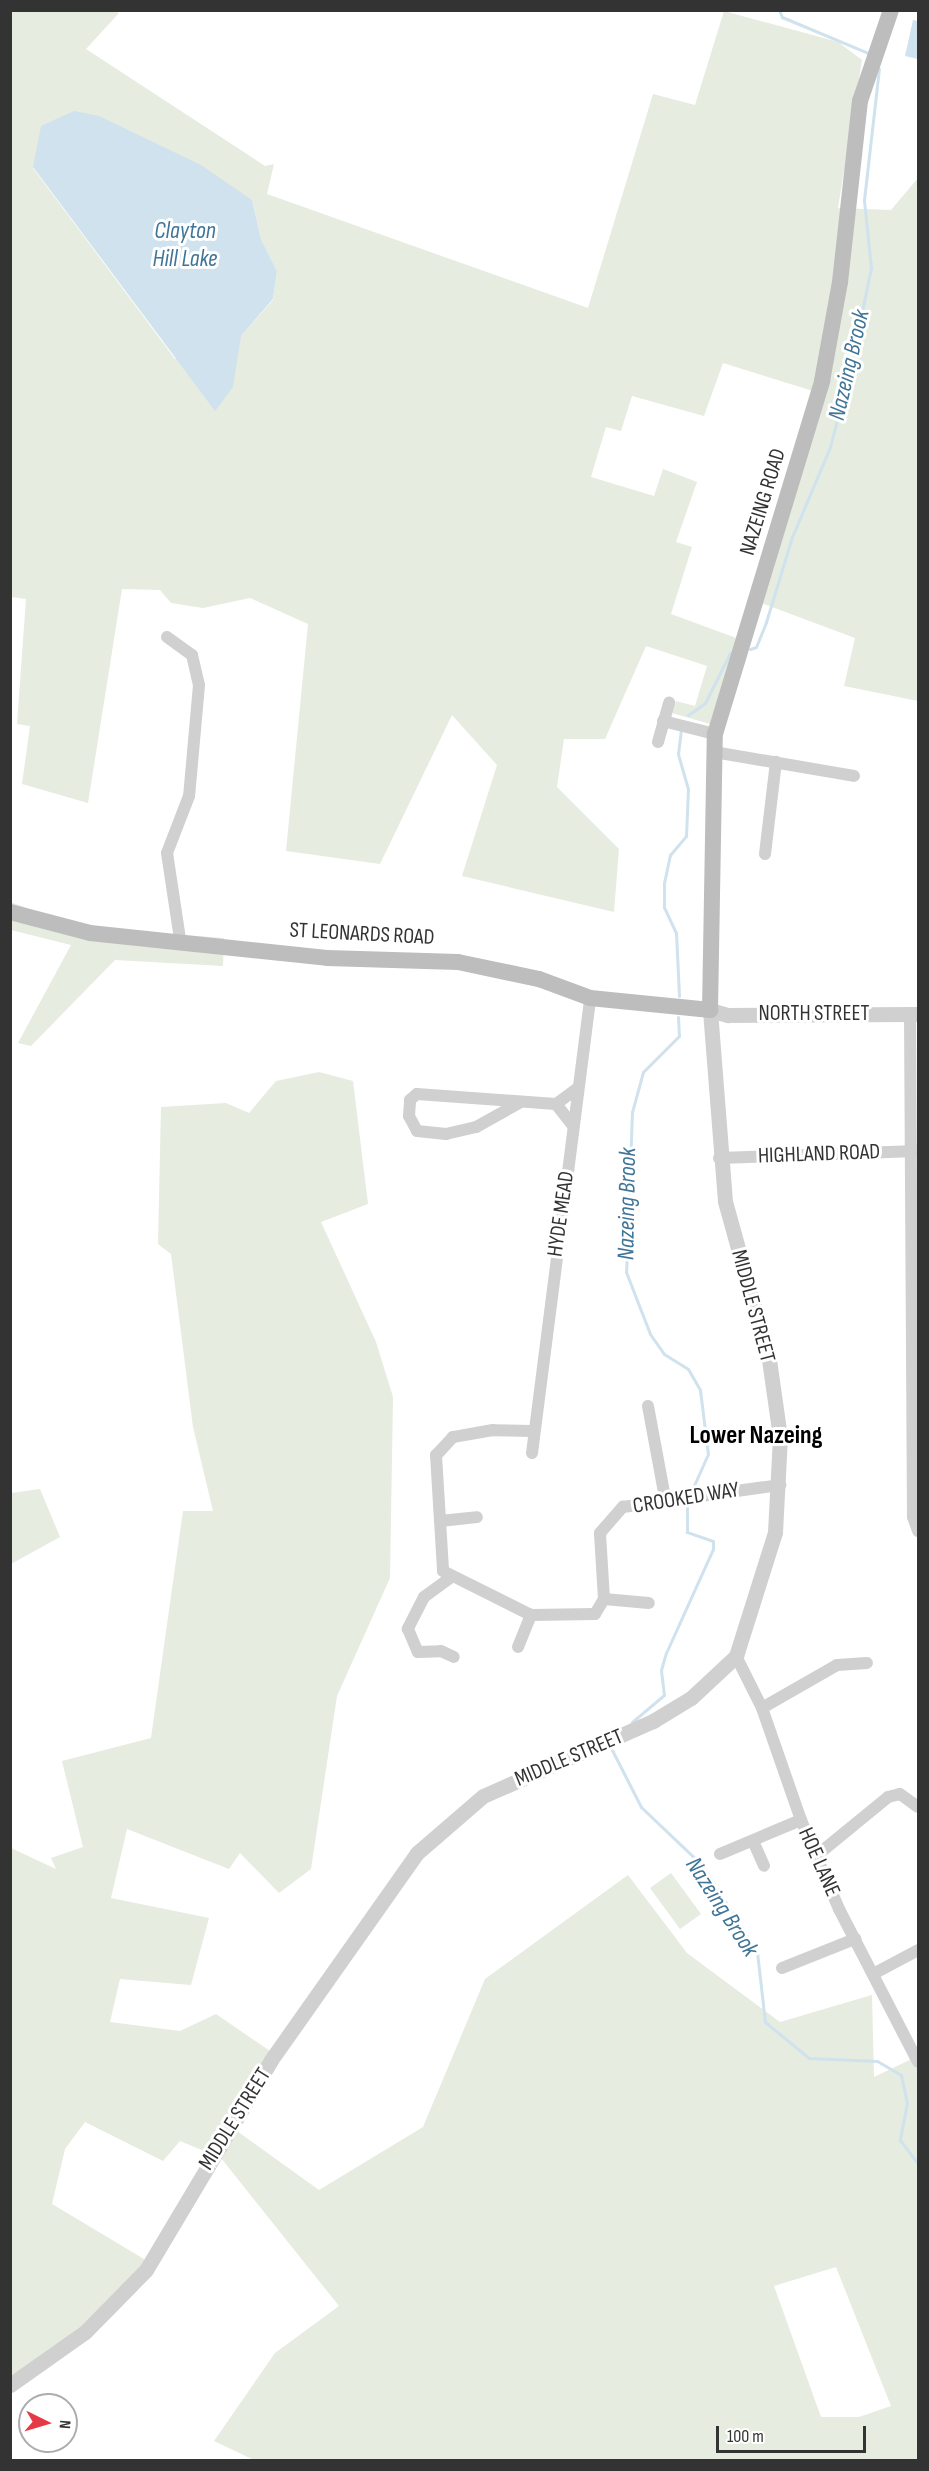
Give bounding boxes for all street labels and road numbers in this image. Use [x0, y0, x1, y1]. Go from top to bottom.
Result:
street label: NAZEING ROAD [734, 445, 792, 559]
street label: ST LEONARDS ROAD [289, 917, 435, 951]
street label: NORTH STREET [759, 1001, 869, 1027]
street label: HIGHLAND ROAD [758, 1139, 880, 1169]
street label: HYDE MEAD [542, 1170, 580, 1258]
street label: MIDDLE STREET [725, 1247, 781, 1365]
street label: CROOKED WAY [631, 1477, 741, 1519]
street label: MIDDLE STREET [511, 1723, 627, 1793]
street label: HOE LANE [792, 1823, 846, 1901]
street label: MIDDLE STREET [193, 2063, 277, 2175]

